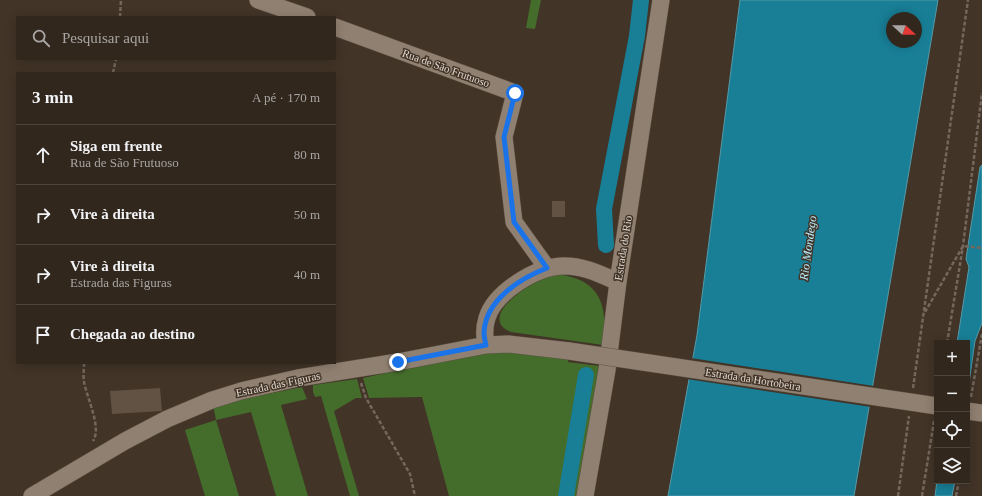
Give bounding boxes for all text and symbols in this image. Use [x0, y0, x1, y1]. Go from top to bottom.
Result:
north arrow [886, 12, 922, 48]
search box [16, 16, 336, 60]
icon: search [30, 27, 52, 49]
text: Pesquisar aqui [62, 30, 149, 46]
street label: Rua de São Frutuoso [401, 47, 492, 90]
route start [506, 84, 524, 102]
text: 3 min [32, 88, 73, 107]
text: A pé · 170 m [252, 90, 320, 105]
text: Siga em frente [70, 138, 162, 154]
icon: ahead [32, 144, 54, 166]
text: 80 m [294, 147, 320, 162]
text: Rua de São Frutuoso [70, 155, 179, 170]
icon: right [32, 204, 54, 226]
text: Vire à direita [70, 206, 155, 222]
text: 50 m [294, 207, 320, 222]
street label: Estrada do Rio [612, 214, 634, 281]
water label: Rio Mondego [796, 215, 819, 282]
text: Vire à direita [70, 258, 155, 274]
icon: right [32, 264, 54, 286]
text: 40 m [294, 267, 320, 282]
text: Estrada das Figuras [70, 275, 172, 290]
icon: arrive [32, 324, 54, 346]
text: Chegada ao destino [70, 326, 195, 342]
map controls [934, 340, 970, 484]
button: + [934, 340, 970, 376]
route end [389, 353, 407, 371]
street label: Estrada da Hortobeira [704, 366, 802, 392]
street label: Estrada das Figuras [235, 369, 321, 399]
button: − [934, 376, 970, 412]
button: locate [934, 412, 970, 448]
button: layers [934, 448, 970, 484]

